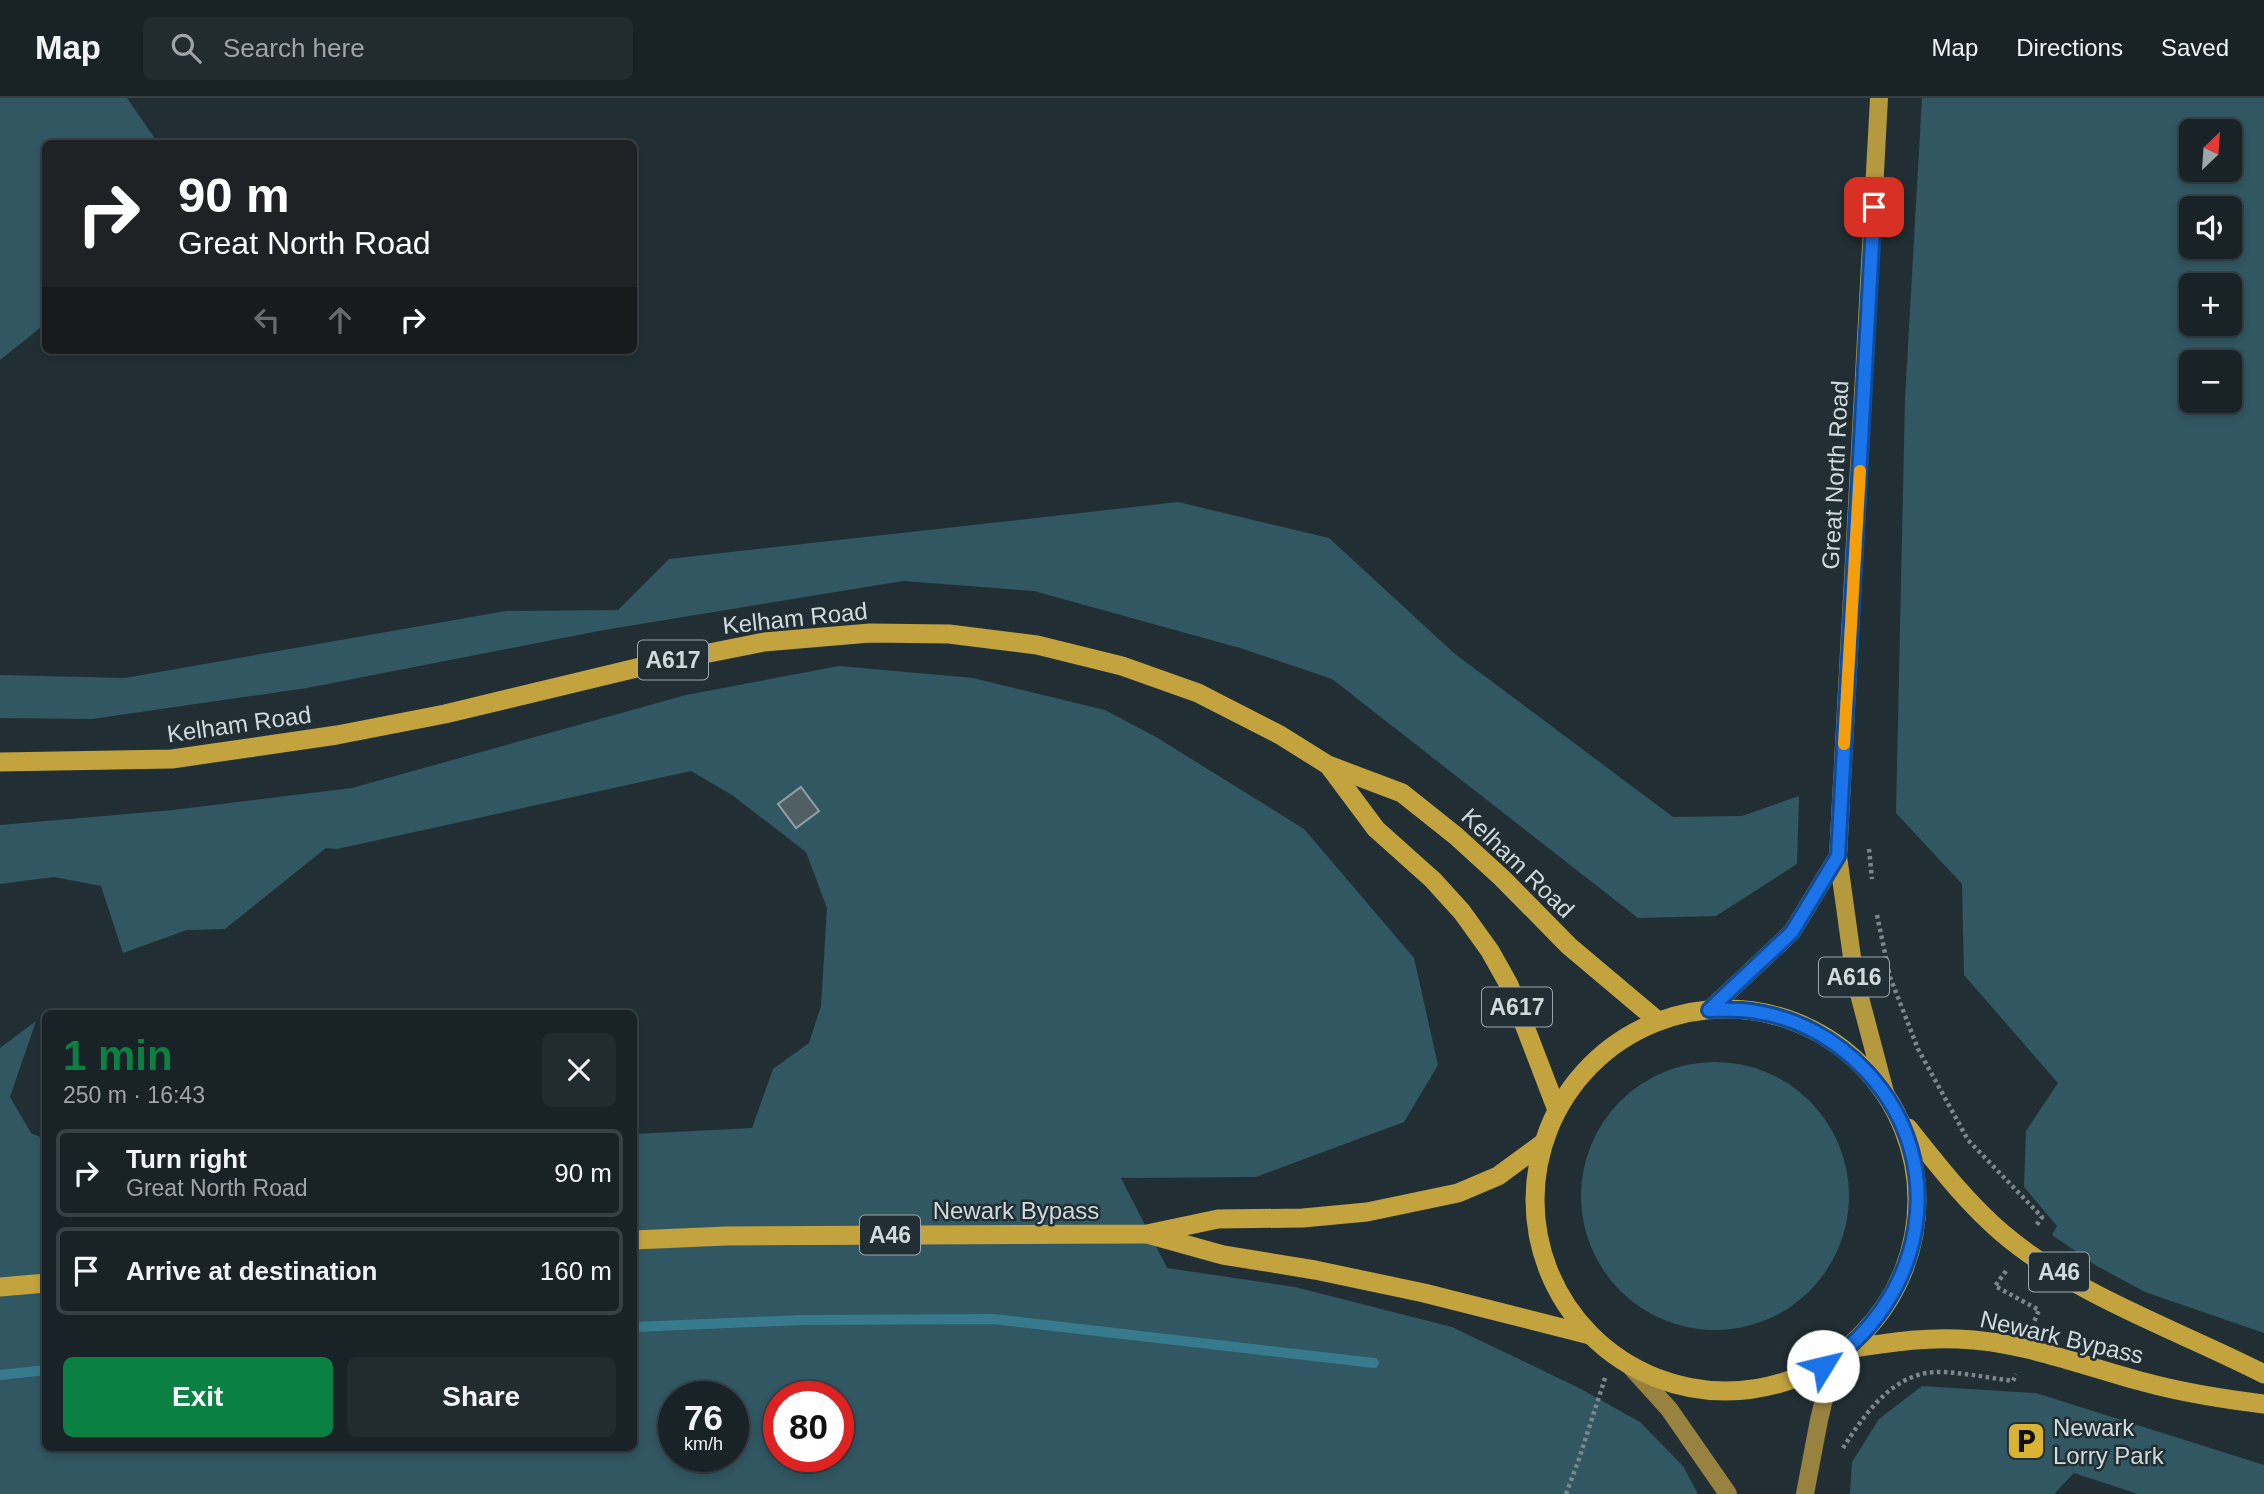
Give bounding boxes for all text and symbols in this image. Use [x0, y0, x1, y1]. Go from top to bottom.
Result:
search box [143, 17, 633, 80]
text: Map [35, 29, 101, 66]
icon: search [167, 29, 205, 67]
text: Search here [223, 33, 365, 63]
text: Map [1932, 34, 1978, 61]
text: Directions [2016, 34, 2123, 61]
text: Saved [2161, 34, 2229, 61]
north arrow [2179, 119, 2242, 182]
map controls [2179, 119, 2242, 413]
icon: right [63, 168, 154, 259]
text: 90 m [178, 168, 290, 222]
pin [1844, 177, 1904, 237]
icon: arrive [1855, 188, 1893, 226]
button: sound [2179, 196, 2242, 259]
text: Great North Road [178, 225, 431, 261]
button: + [2179, 273, 2242, 336]
icon: left [248, 301, 286, 339]
icon: ahead [321, 301, 359, 339]
icon: right [394, 301, 432, 339]
button: − [2179, 350, 2242, 413]
street label: Great North Road [1817, 380, 1853, 570]
street label: Kelham Road [721, 597, 869, 639]
road number: A617 [638, 640, 708, 680]
street label: Kelham Road [165, 701, 313, 747]
street label: Kelham Road [1456, 803, 1580, 923]
road number: A616 [1819, 958, 1889, 996]
road number: A617 [1482, 988, 1552, 1026]
text: 1 min [63, 1032, 173, 1079]
button: close [542, 1033, 616, 1107]
text: 250 m · 16:43 [63, 1082, 205, 1108]
text: Turn right [126, 1144, 247, 1174]
icon: right [67, 1154, 105, 1192]
text: 90 m [554, 1158, 612, 1188]
text: Great North Road [126, 1175, 308, 1201]
street label: Newark Bypass [933, 1197, 1099, 1224]
road number: A46 [860, 1216, 920, 1254]
icon: arrive [67, 1252, 105, 1290]
road number: A46 [2029, 1252, 2089, 1292]
text: Arrive at destination [126, 1256, 377, 1286]
text: 160 m [540, 1256, 612, 1286]
street label: Newark Bypass [1978, 1305, 2146, 1369]
position arrow [1786, 1329, 1860, 1403]
button: Exit [63, 1357, 333, 1437]
button: Share [347, 1357, 616, 1437]
speed limit sign: 80 [763, 1381, 854, 1472]
text: 76 [684, 1398, 723, 1437]
place label: Newark Lorry Park [2053, 1414, 2165, 1469]
parking icon: Newark Lorry Park [2005, 1420, 2047, 1462]
text: km/h [684, 1434, 723, 1454]

